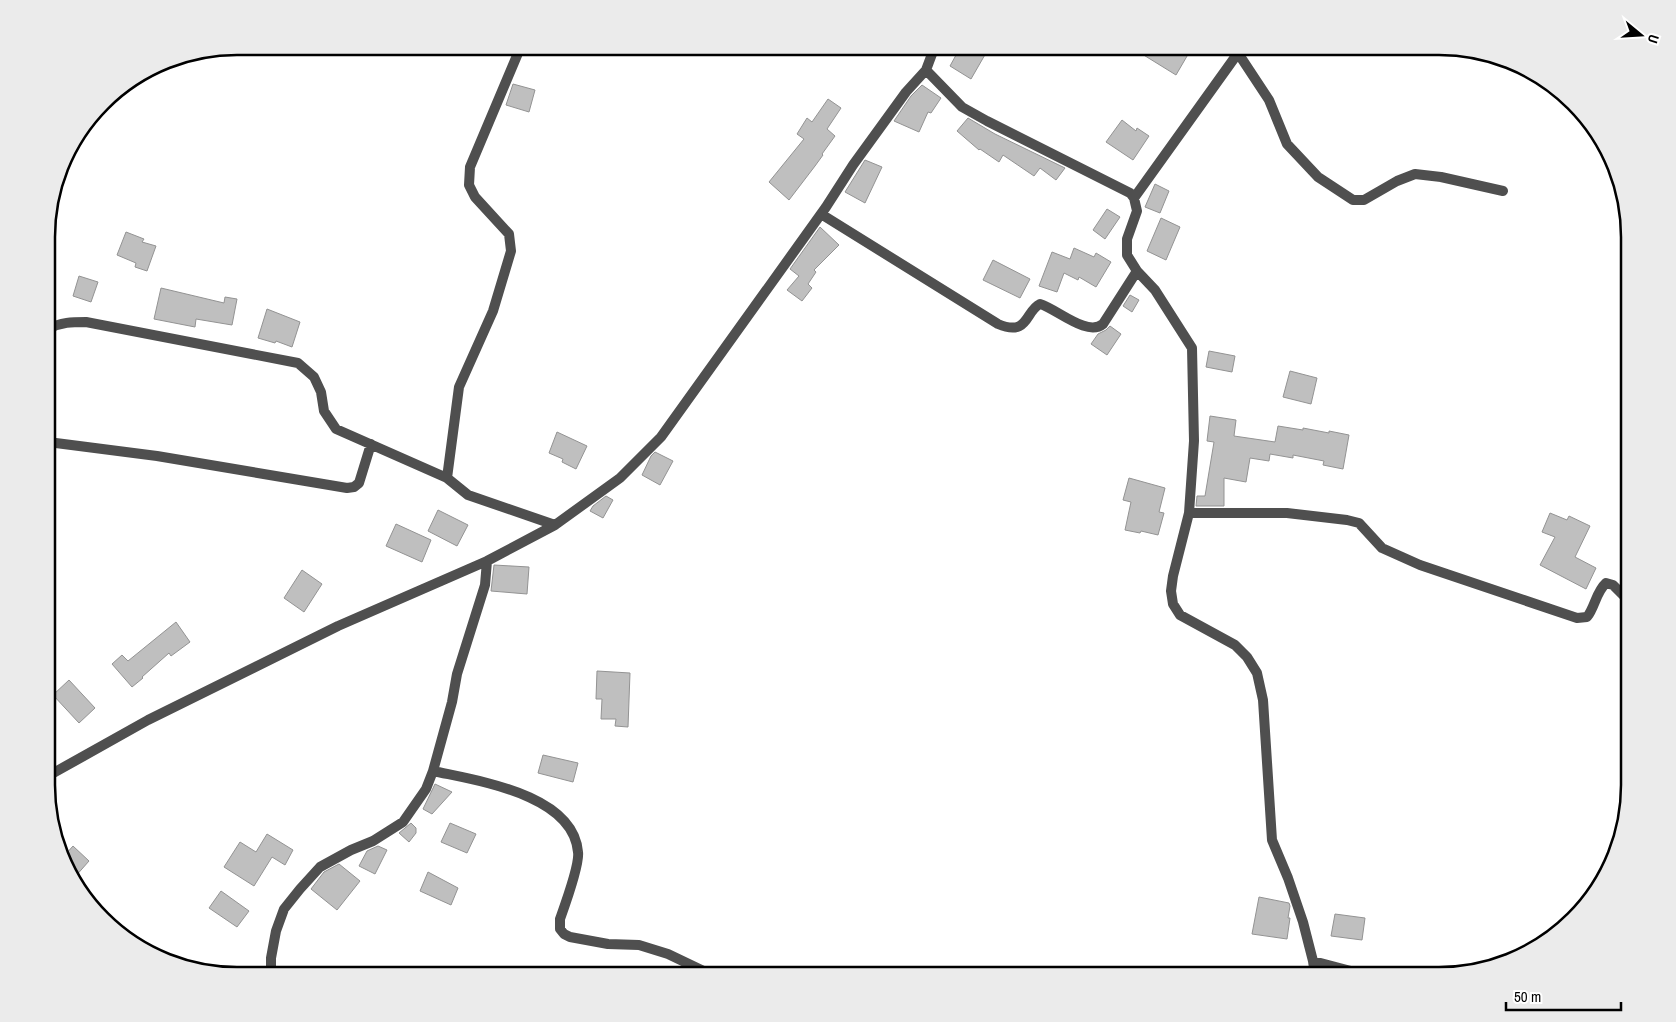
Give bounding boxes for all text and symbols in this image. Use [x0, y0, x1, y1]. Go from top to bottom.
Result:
north arrow [1616, 10, 1666, 60]
text: U [1644, 32, 1663, 46]
scale bar [1506, 980, 1621, 1012]
text: 50 m [1514, 986, 1541, 1007]

